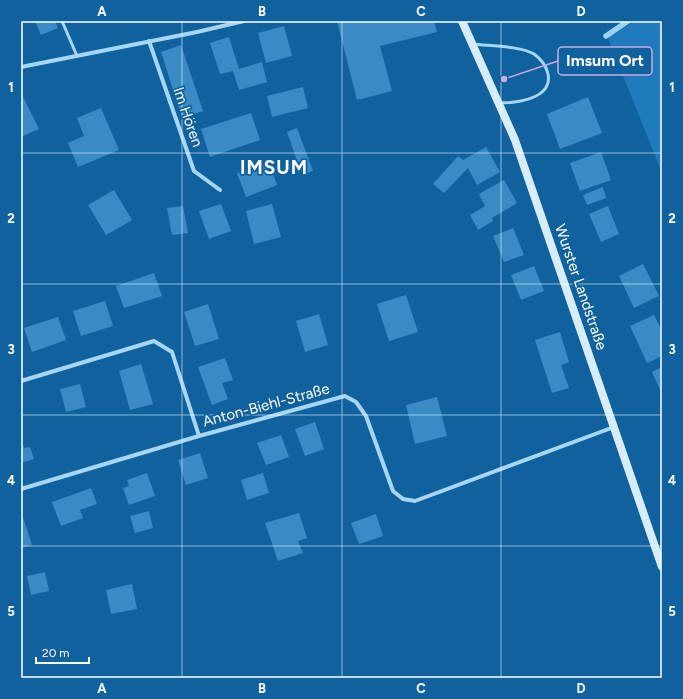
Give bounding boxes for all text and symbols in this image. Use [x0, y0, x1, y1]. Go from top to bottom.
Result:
text: A [97, 4, 107, 19]
text: B [258, 4, 266, 19]
text: C [416, 4, 426, 19]
text: D [576, 4, 586, 19]
callout: Imsum Ort [558, 47, 652, 75]
text: Imsum Ort [566, 51, 644, 70]
text: 1 [8, 80, 14, 95]
text: 1 [669, 80, 675, 95]
street label: Im Hören [169, 85, 207, 149]
district label: IMSUM [240, 156, 308, 179]
text: 2 [7, 211, 15, 226]
text: 2 [668, 211, 676, 226]
street label: Wurster Landstraße [551, 222, 611, 352]
text: 3 [7, 342, 15, 357]
text: 3 [668, 342, 676, 357]
street label: Anton-Biehl-Straße [201, 379, 331, 431]
text: 4 [7, 473, 15, 488]
text: 4 [668, 473, 676, 488]
text: 5 [7, 604, 15, 619]
text: 5 [668, 604, 676, 619]
scale bar [36, 639, 89, 665]
text: 20 m [42, 646, 70, 660]
text: A [97, 681, 107, 696]
text: B [258, 681, 266, 696]
text: C [416, 681, 426, 696]
text: D [576, 681, 586, 696]

